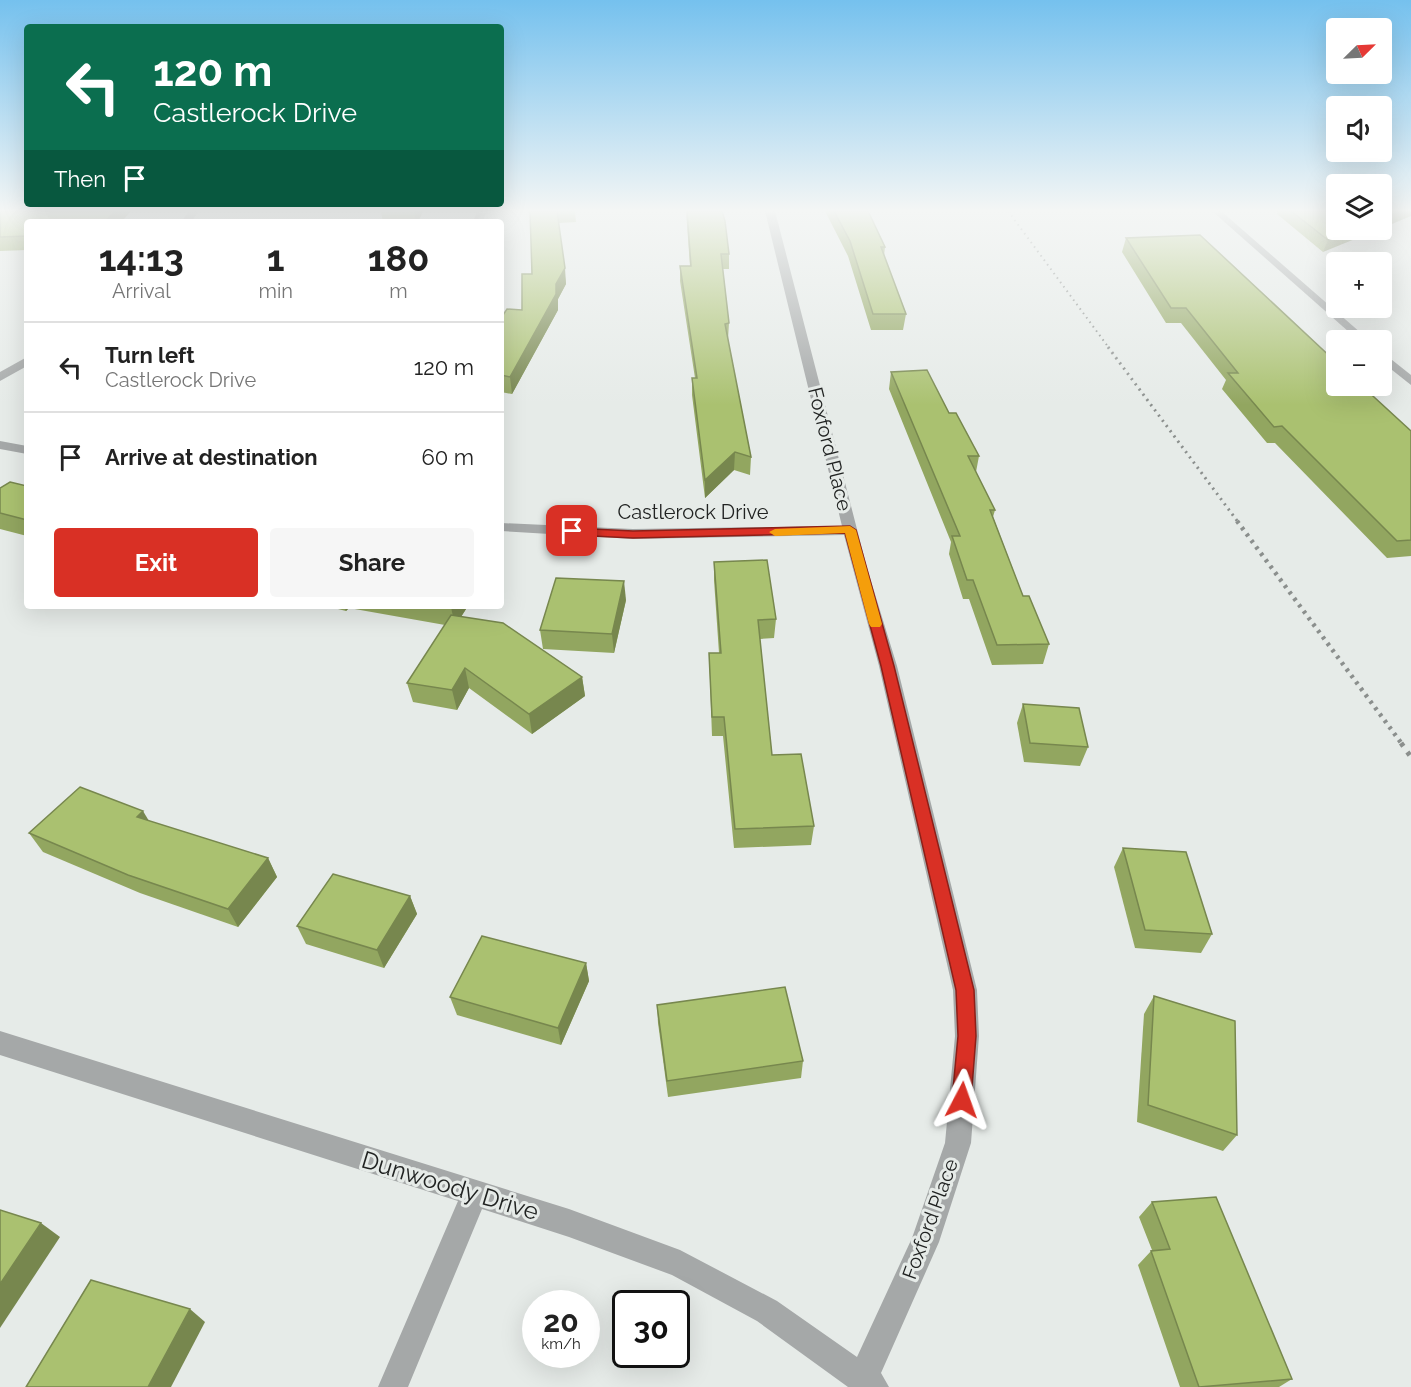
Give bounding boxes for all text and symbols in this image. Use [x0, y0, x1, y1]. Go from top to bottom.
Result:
north arrow [1326, 18, 1392, 84]
map controls [1326, 18, 1392, 396]
text: 120 m [153, 47, 272, 96]
icon: left [54, 48, 132, 126]
button: sound [1326, 96, 1392, 162]
text: Castlerock Drive [153, 97, 357, 128]
icon: arrive [118, 162, 151, 195]
text: Then [54, 166, 106, 192]
button: layers [1326, 174, 1392, 240]
text: 14:13 [99, 237, 184, 279]
text: 1 [267, 237, 285, 279]
text: 180 [368, 237, 429, 279]
button: + [1326, 252, 1392, 318]
text: Arrival [112, 279, 171, 303]
text: min [259, 279, 293, 303]
text: m [389, 279, 408, 303]
button: − [1326, 330, 1392, 396]
text: Turn left [105, 342, 195, 368]
icon: left [54, 351, 87, 384]
text: 120 m [414, 354, 474, 380]
text: Castlerock Drive [105, 368, 256, 392]
street label: Foxford Place [803, 385, 857, 514]
icon: arrive [54, 441, 87, 474]
text: Arrive at destination [105, 444, 318, 470]
text: 60 m [421, 444, 474, 470]
street label: Castlerock Drive [617, 500, 769, 524]
pin [546, 505, 597, 556]
icon: arrive [555, 514, 588, 547]
button: Exit [54, 528, 258, 597]
button: Share [270, 528, 474, 597]
position arrow [930, 1068, 994, 1132]
street label: Dunwoody Drive [358, 1145, 542, 1226]
street label: Foxford Place [897, 1155, 963, 1283]
speed limit sign: 30 [612, 1290, 690, 1368]
text: 20 [543, 1304, 579, 1339]
text: km/h [541, 1335, 581, 1353]

